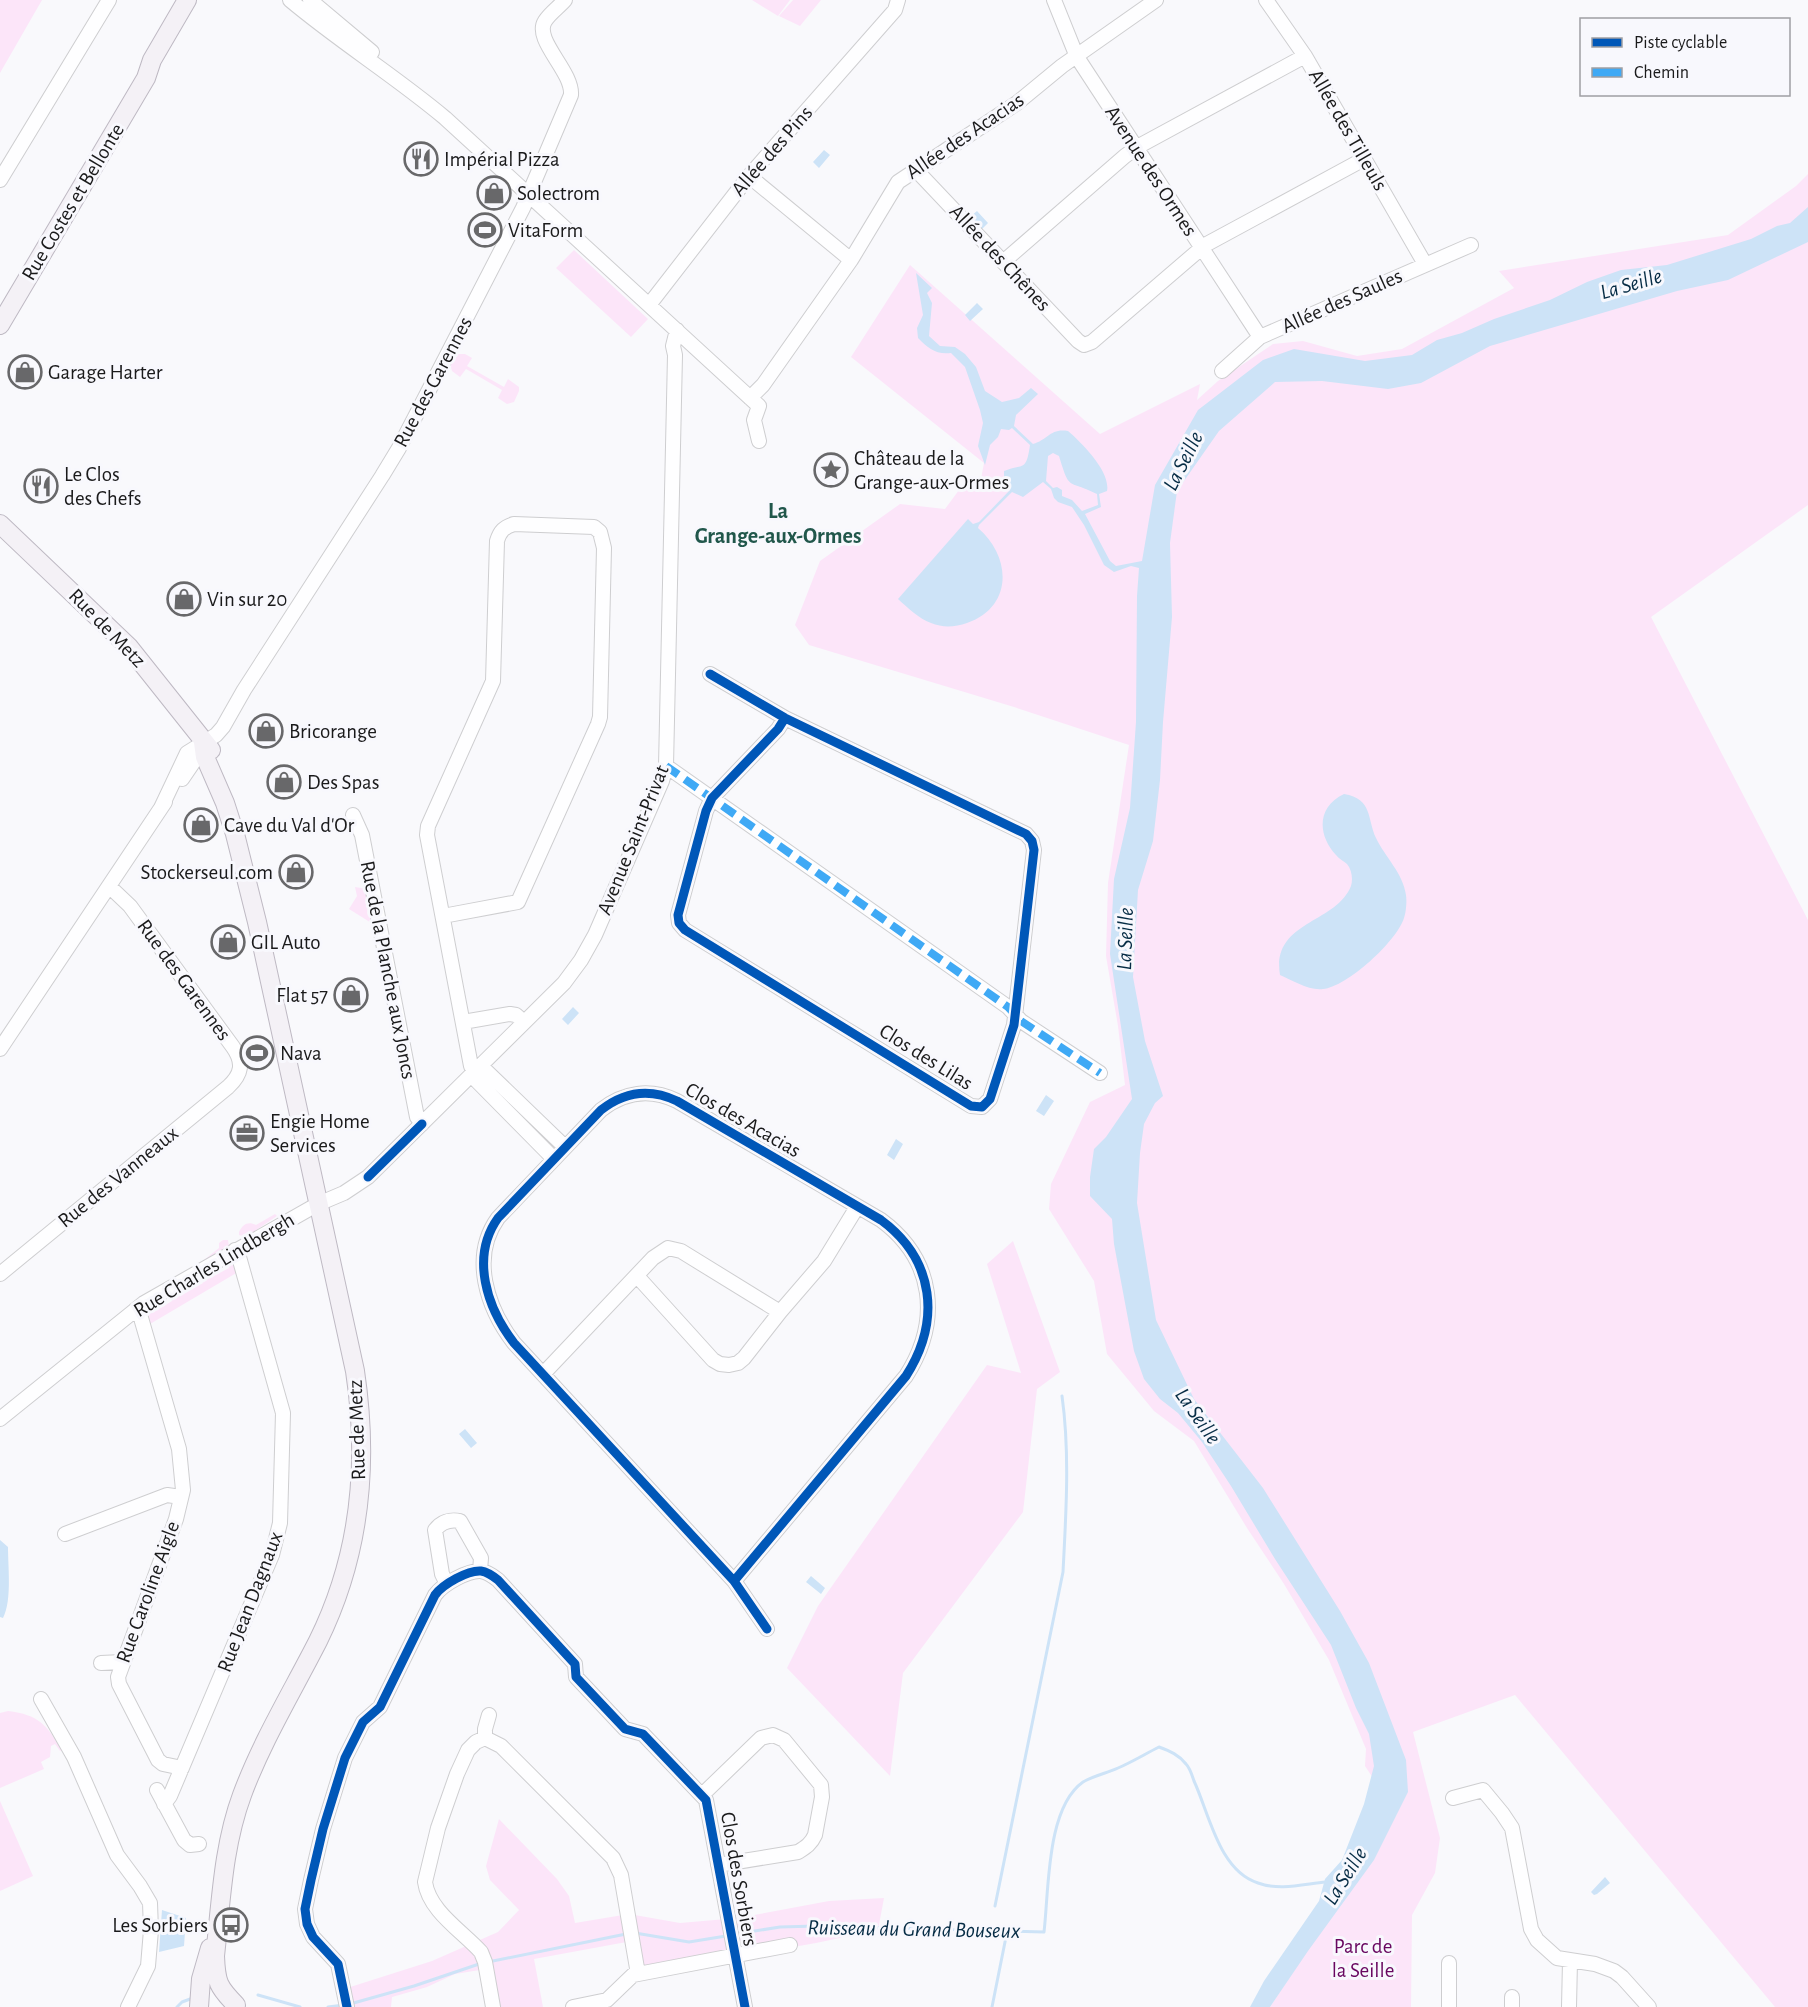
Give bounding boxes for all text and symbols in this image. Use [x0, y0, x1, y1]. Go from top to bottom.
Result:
legend [1580, 18, 1790, 96]
text: Piste cyclable [1634, 34, 1727, 52]
text: Chemin [1634, 64, 1689, 82]
street label: Allée des Tilleuls [1305, 66, 1391, 194]
street label: Allée des Acacias [902, 89, 1028, 183]
street label: Allée des Pins [727, 102, 817, 200]
street label: Avenue des Ormes [1101, 102, 1201, 240]
street label: Rue Costes et Bellonte [18, 120, 128, 284]
restaurant icon: Impérial Pizza [403, 141, 439, 177]
place label: Impérial Pizza [444, 149, 560, 170]
shop icon: Solectrom [476, 175, 512, 211]
place label: Solectrom [517, 183, 600, 204]
street label: Allée des Chênes [946, 201, 1054, 315]
sports icon: VitaForm [467, 212, 503, 248]
place label: VitaForm [508, 220, 583, 241]
street label: Allée des Saules [1278, 265, 1406, 337]
water label: La Seille [1598, 265, 1664, 303]
street label: Rue des Garennes [390, 313, 476, 451]
shop icon: Garage Harter [7, 354, 43, 390]
place label: Garage Harter [48, 362, 163, 383]
water label: La Seille [1159, 428, 1207, 494]
place label: Château de la Grange-aux-Ormes [854, 448, 1009, 493]
place icon: Château de la Grange-aux-Ormes [813, 452, 849, 488]
place label: Le Clos des Chefs [64, 464, 141, 509]
restaurant icon: Le Clos des Chefs [23, 468, 59, 504]
district label: La Grange-aux-Ormes [695, 500, 861, 547]
shop icon: Vin sur 20 [166, 581, 202, 617]
street label: Rue de Metz [65, 585, 149, 671]
place label: Vin sur 20 [207, 589, 287, 610]
shop icon: Bricorange [248, 713, 284, 749]
place label: Bricorange [289, 721, 377, 742]
street label: Avenue Saint-Privat [593, 762, 673, 918]
shop icon: Des Spas [266, 764, 302, 800]
place label: Des Spas [307, 772, 380, 793]
shop icon: Cave du Val d'Or [183, 807, 219, 843]
place label: Cave du Val d'Or [224, 815, 355, 836]
shop icon: Stockerseul.com [278, 854, 314, 890]
street label: Rue de la Planche aux Joncs [357, 859, 419, 1081]
place label: Stockerseul.com [140, 862, 273, 883]
water label: La Seille [1113, 907, 1137, 971]
street label: Rue des Garennes [133, 916, 235, 1044]
shop icon: GIL Auto [210, 924, 246, 960]
place label: GIL Auto [251, 932, 321, 953]
shop icon: Flat 57 [333, 977, 369, 1013]
place label: Flat 57 [276, 985, 328, 1006]
street label: Clos des Lilas [876, 1020, 976, 1094]
sports icon: Nava [239, 1035, 275, 1071]
place label: Nava [280, 1043, 322, 1064]
street label: Clos des Acacias [682, 1079, 804, 1161]
place label: Engie Home Services [270, 1111, 370, 1156]
office icon: Engie Home Services [229, 1115, 265, 1151]
street label: Rue des Vanneaux [54, 1122, 182, 1232]
street label: Rue Charles Lindbergh [130, 1209, 298, 1321]
street label: Rue de Metz [345, 1380, 369, 1480]
water label: La Seille [1171, 1384, 1225, 1448]
street label: Rue Caroline Aigle [113, 1518, 183, 1666]
street label: Rue Jean Dagnaux [214, 1529, 286, 1675]
street label: Clos des Sorbiers [717, 1810, 761, 1948]
water label: La Seille [1319, 1843, 1371, 1909]
bus stop icon: Les Sorbiers [213, 1907, 249, 1943]
place label: Les Sorbiers [112, 1915, 208, 1936]
water label: Ruisseau du Grand Bouseux [807, 1916, 1021, 1942]
park label: Parc de la Seille [1332, 1936, 1394, 1981]

